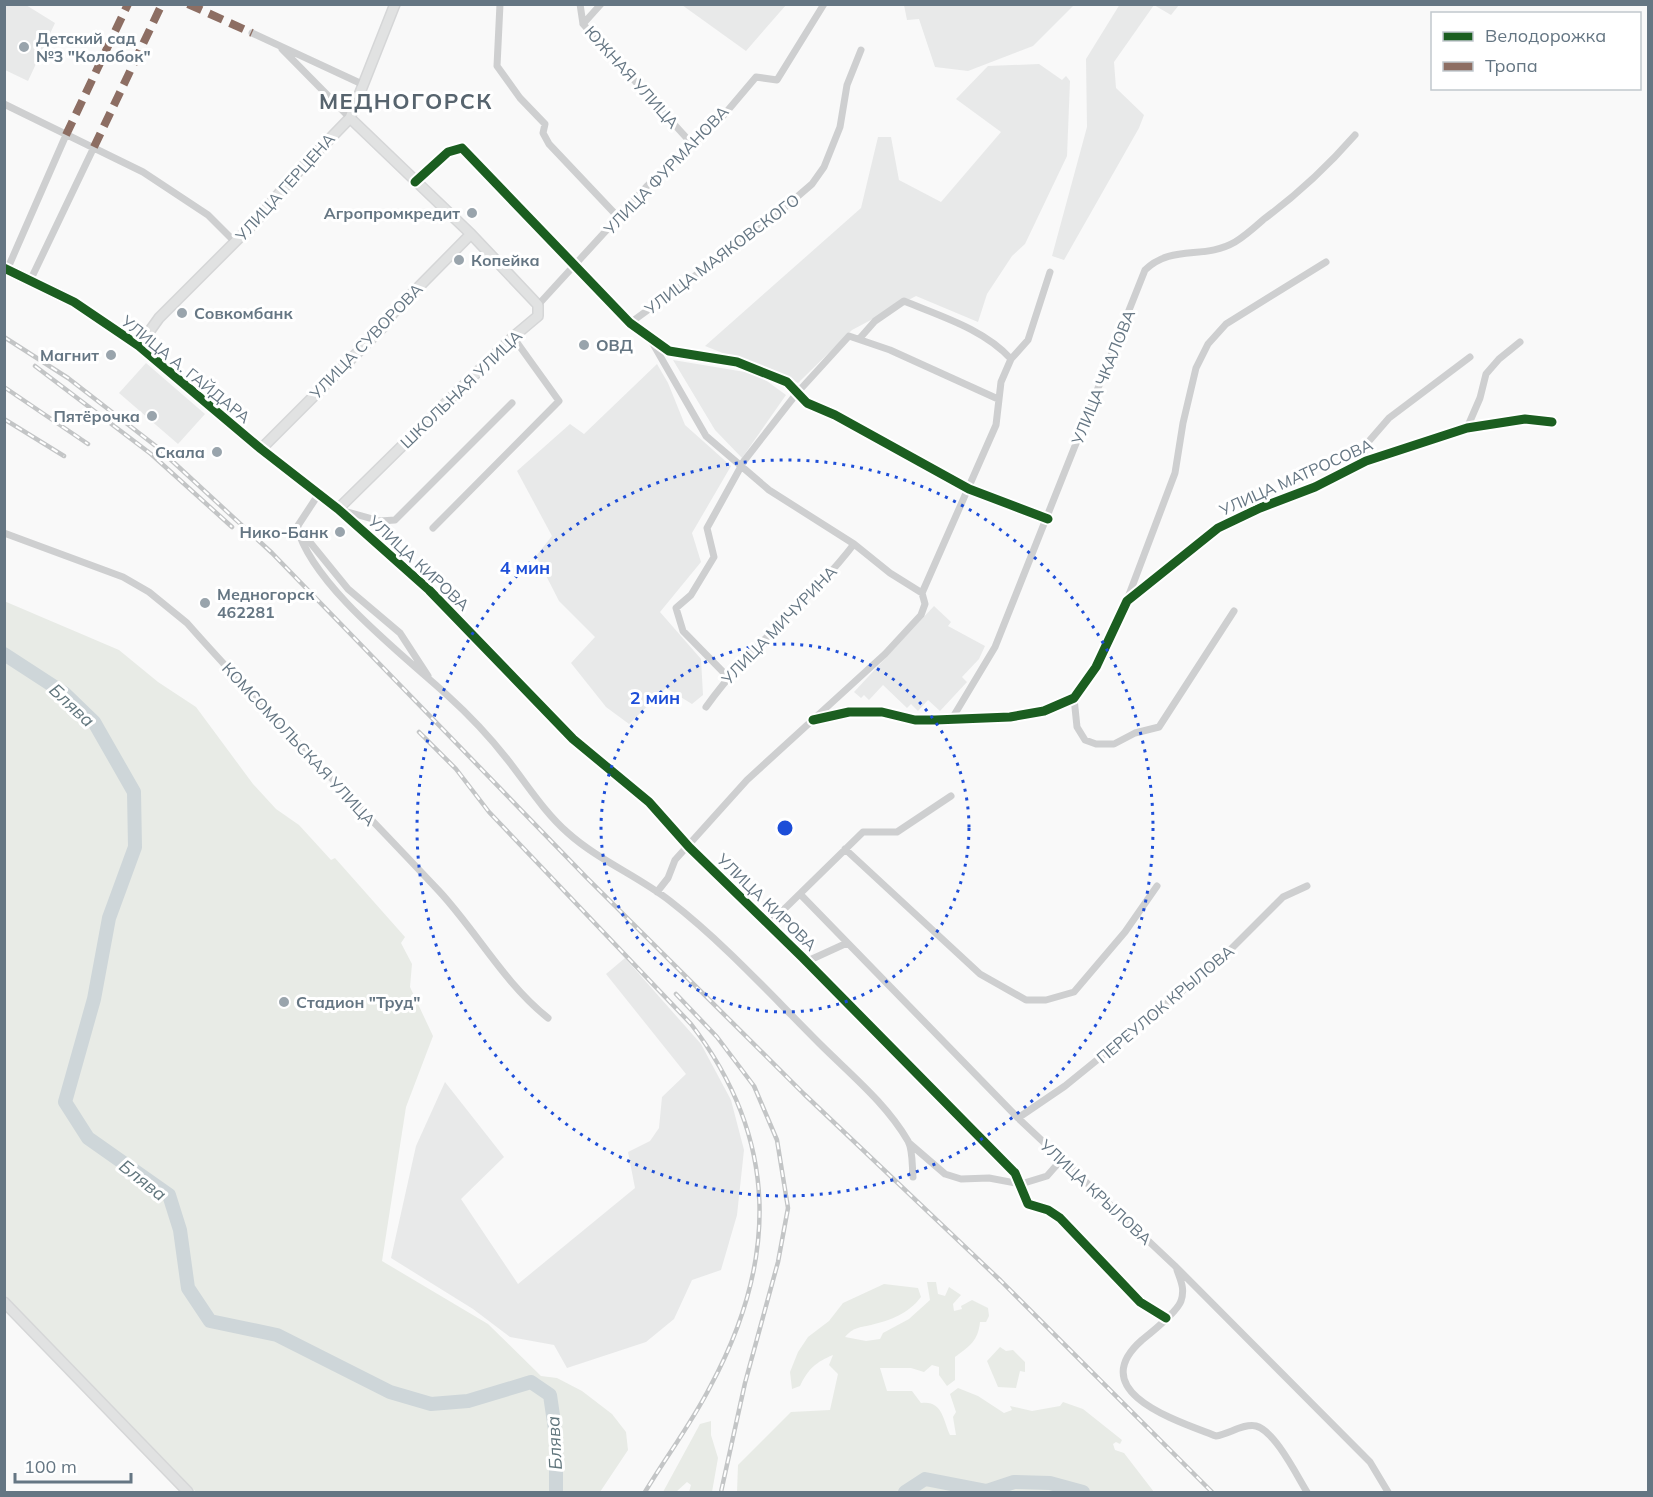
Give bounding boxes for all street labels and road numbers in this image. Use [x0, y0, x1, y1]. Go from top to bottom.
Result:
street label: ЮЖНАЯ УЛИЦА [581, 22, 683, 133]
street label: УЛИЦА ФУРМАНОВА [599, 101, 733, 239]
street label: УЛИЦА ГЕРЦЕНА [231, 129, 339, 246]
street label: УЛИЦА МАЯКОВСКОГО [640, 189, 803, 319]
street label: УЛИЦА СУВОРОВА [305, 279, 427, 404]
street label: УЛИЦА ЧКАЛОВА [1066, 306, 1139, 448]
street label: УЛИЦА А. ГАЙДАРА [117, 310, 255, 427]
street label: ШКОЛЬНАЯ УЛИЦА [396, 325, 526, 452]
street label: УЛИЦА МАТРОСОВА [1215, 434, 1376, 520]
street label: УЛИЦА КИРОВА [364, 510, 474, 615]
street label: УЛИЦА МИЧУРИНА [716, 561, 841, 689]
street label: КОМСОМОЛЬСКАЯ УЛИЦА [218, 658, 380, 830]
street label: УЛИЦА КИРОВА [712, 849, 821, 955]
street label: ПЕРЕУЛОК КРЫЛОВА [1092, 941, 1238, 1067]
street label: УЛИЦА КРЫЛОВА [1035, 1134, 1156, 1249]

